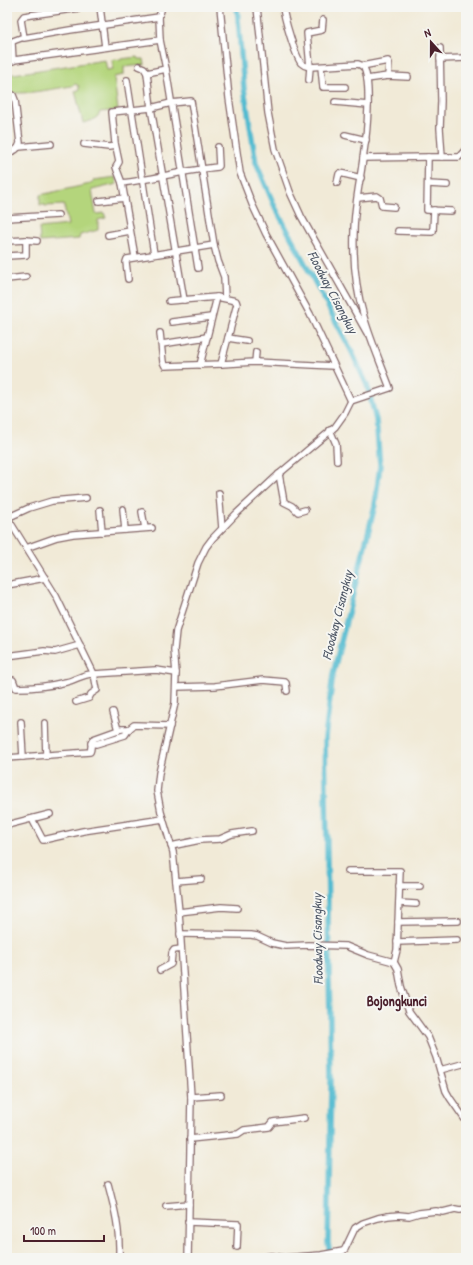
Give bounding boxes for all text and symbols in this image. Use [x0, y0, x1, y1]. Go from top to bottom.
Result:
north arrow [411, 22, 451, 62]
text: N [422, 25, 433, 40]
water label: Floodway Cisangkuy [303, 247, 363, 338]
water label: Floodway Cisangkuy [317, 567, 358, 662]
water label: Floodway Cisangkuy [307, 892, 328, 985]
district label: Bojongkunci [367, 991, 427, 1012]
scale bar [24, 1217, 104, 1243]
text: 100 m [30, 1222, 56, 1239]

